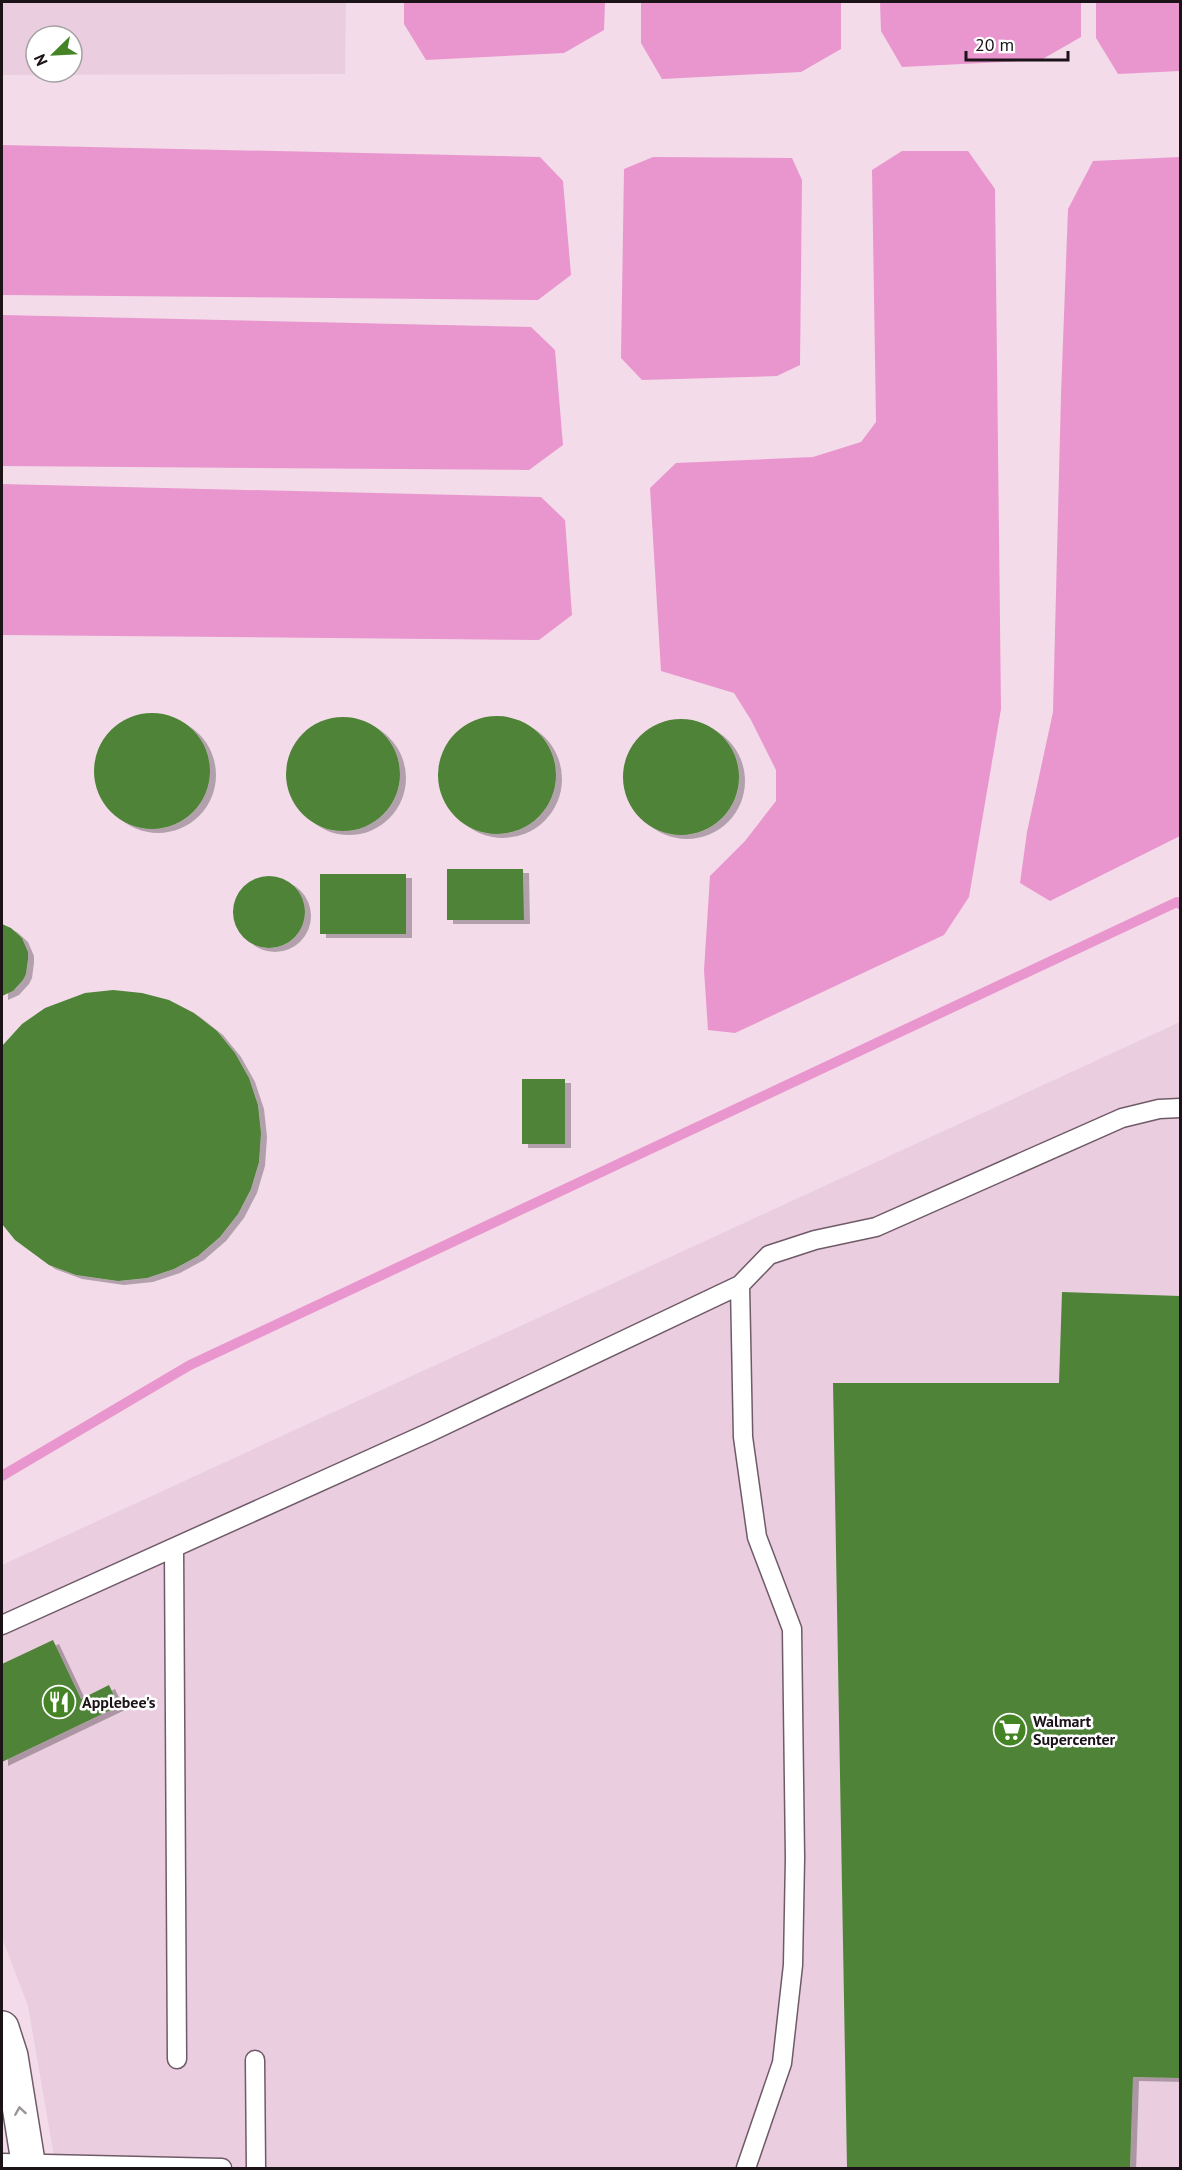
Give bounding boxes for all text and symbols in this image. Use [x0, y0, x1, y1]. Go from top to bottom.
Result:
north arrow [24, 24, 84, 84]
scale bar [966, 24, 1068, 62]
text: 20 m [975, 33, 1014, 56]
text: N [29, 51, 52, 69]
restaurant icon: Applebee's [41, 1684, 77, 1720]
place label: Applebee's [82, 1692, 156, 1712]
place label: Walmart Supercenter [1033, 1711, 1116, 1749]
supermarket icon: Walmart Supercenter [992, 1712, 1028, 1748]
one-way arrow [14, 2106, 26, 2115]

